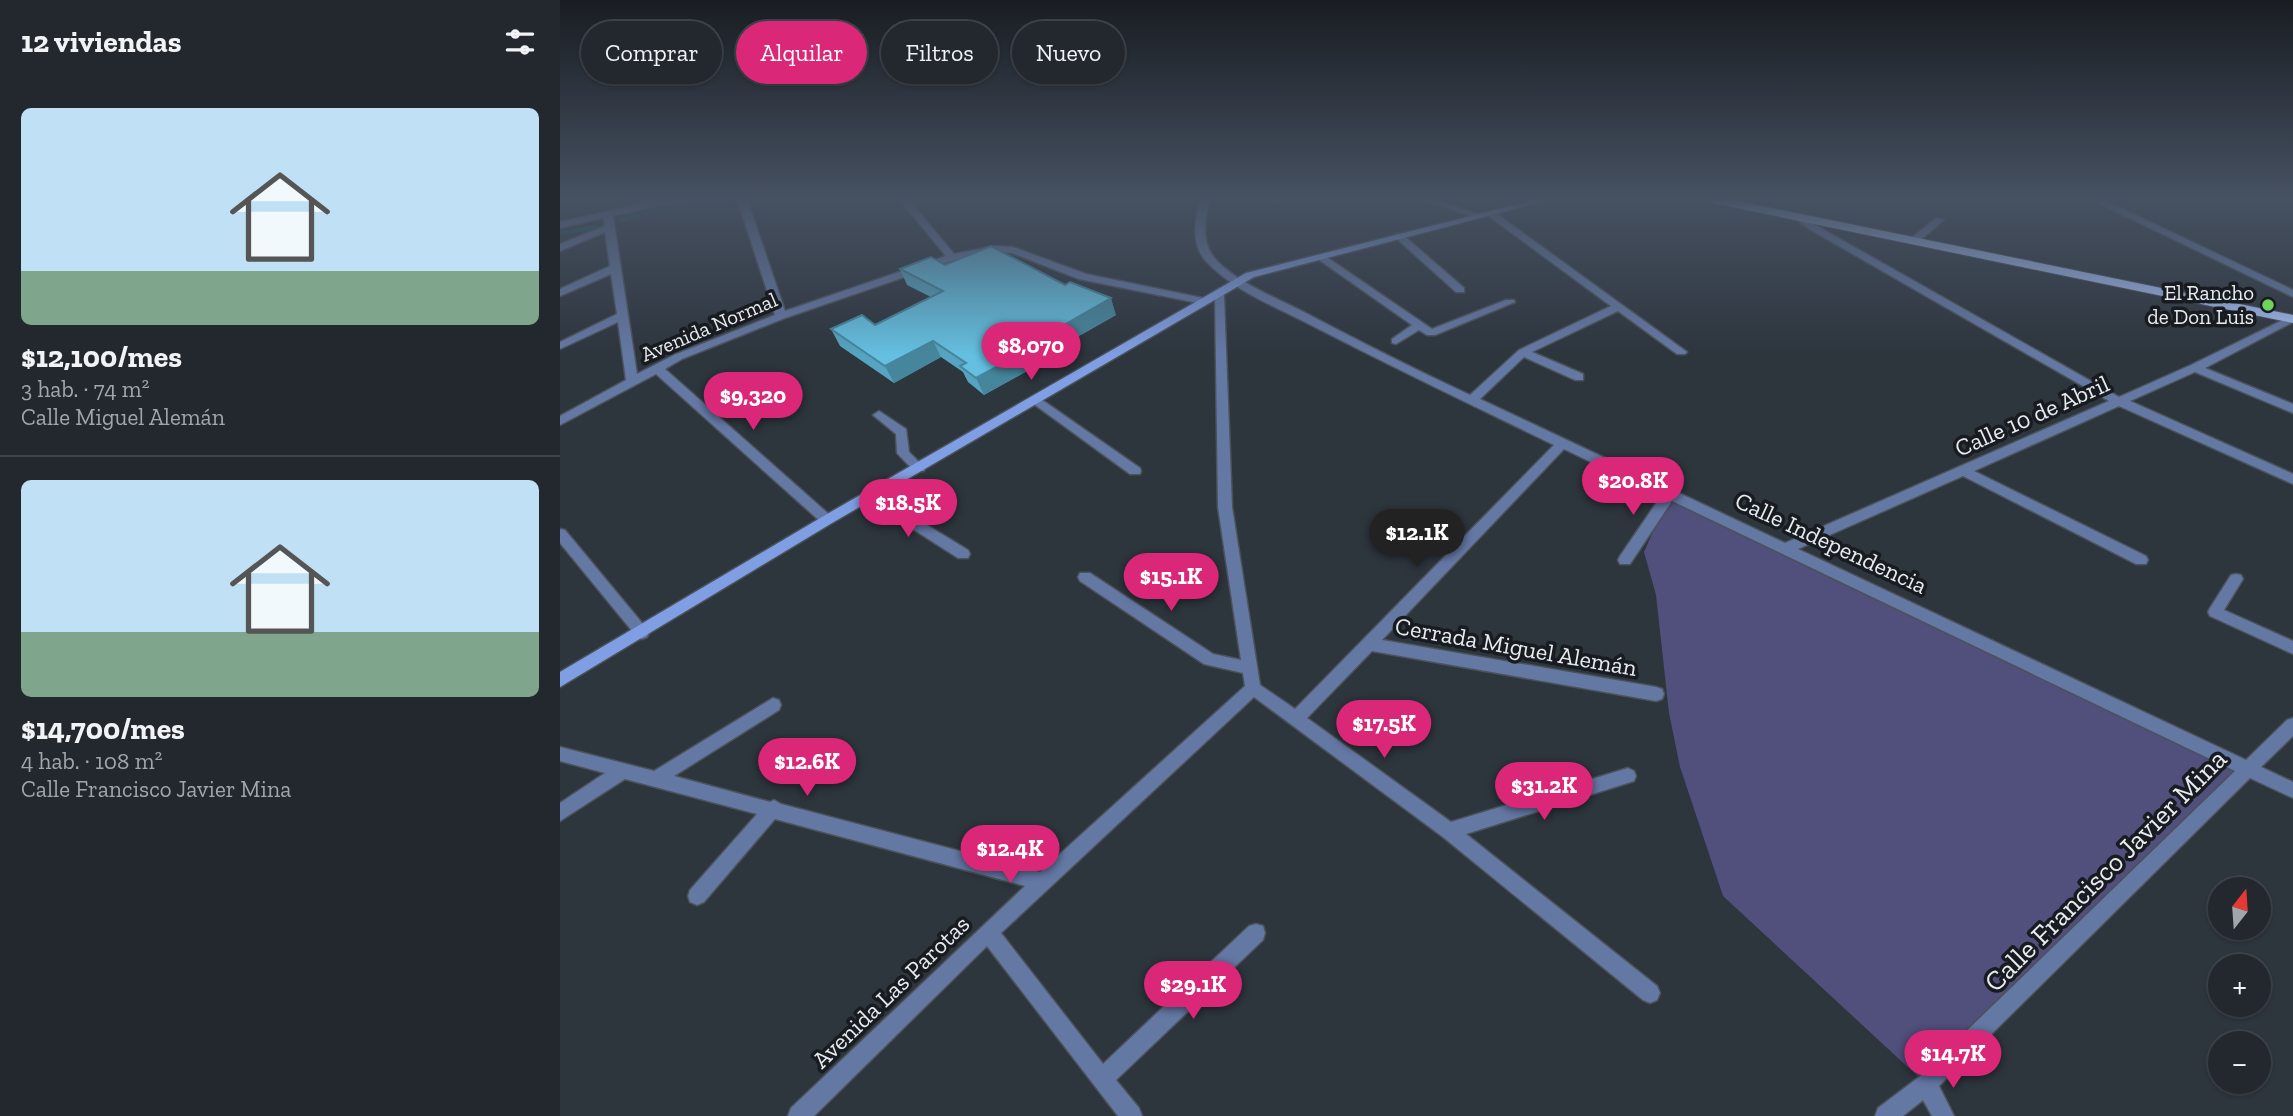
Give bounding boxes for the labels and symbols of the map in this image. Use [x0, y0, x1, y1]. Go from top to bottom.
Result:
place label: El Rancho de Don Luis [2147, 280, 2254, 329]
street label: Avenida Normal [637, 286, 781, 367]
marker: El Rancho de Don Luis [2260, 297, 2276, 313]
pin: $8,070 [974, 322, 1088, 382]
street label: Calle 10 de Abril [1950, 369, 2113, 463]
pin: $9,320 [696, 372, 810, 432]
pin: $20.8K [1576, 458, 1690, 517]
pin: $18.5K [851, 480, 965, 539]
street label: Calle Independencia [1731, 485, 1932, 600]
pin: $12.1K [1360, 510, 1474, 569]
pin: $15.1K [1114, 554, 1228, 613]
street label: Cerrada Miguel Alemán [1393, 611, 1639, 682]
pin: $17.5K [1327, 700, 1441, 760]
pin: $12.6K [750, 738, 864, 798]
street label: Calle Francisco Javier Mina [1977, 742, 2234, 998]
pin: $31.2K [1487, 762, 1601, 822]
pin: $12.4K [953, 826, 1067, 885]
north arrow [2208, 877, 2272, 940]
street label: Avenida Las Parotas [806, 909, 975, 1074]
pin: $29.1K [1136, 962, 1250, 1021]
pin: $14.7K [1896, 1030, 2010, 1090]

